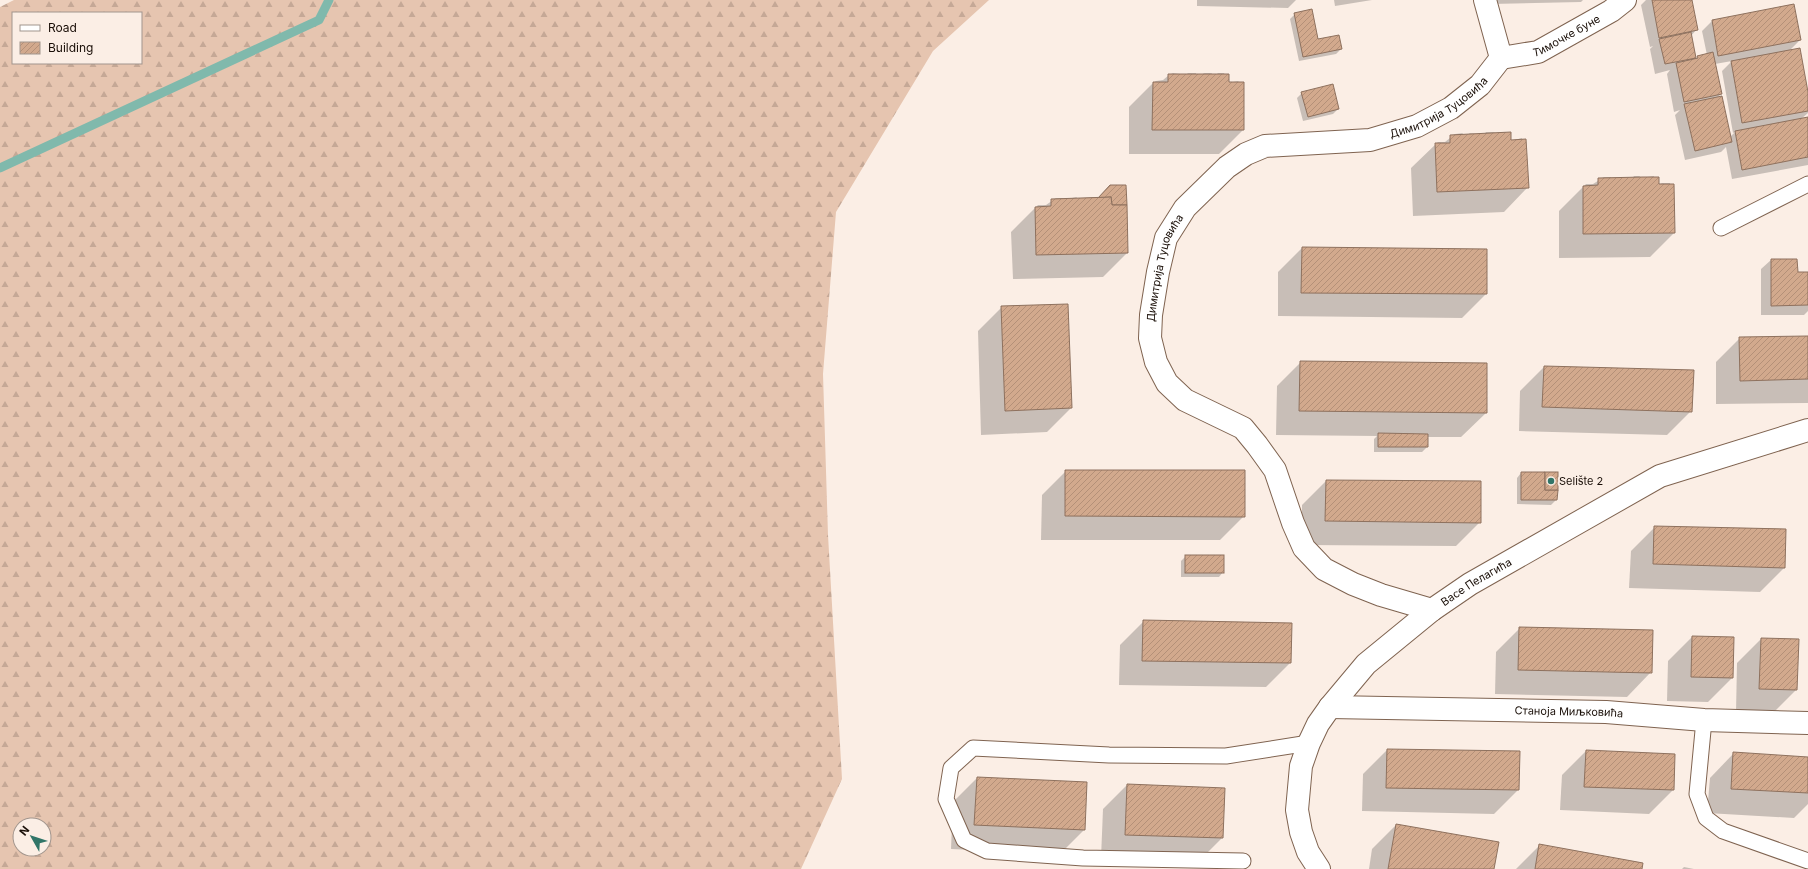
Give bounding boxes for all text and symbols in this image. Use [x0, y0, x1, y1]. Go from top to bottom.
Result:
legend [12, 12, 142, 64]
street label: Тимочке буне [1532, 12, 1603, 60]
text: Road [48, 20, 77, 35]
text: Building [48, 40, 93, 55]
street label: Димитрија Туцовића [1388, 74, 1491, 141]
street label: Димитрија Туцовића [1144, 211, 1186, 322]
place label: Selište 2 [1559, 474, 1603, 488]
marker: Selište 2 [1546, 476, 1556, 486]
street label: Васе Пелагића [1438, 555, 1514, 609]
street label: Станоја Миљковића [1514, 703, 1624, 720]
north arrow [12, 817, 52, 857]
text: N [16, 823, 32, 838]

